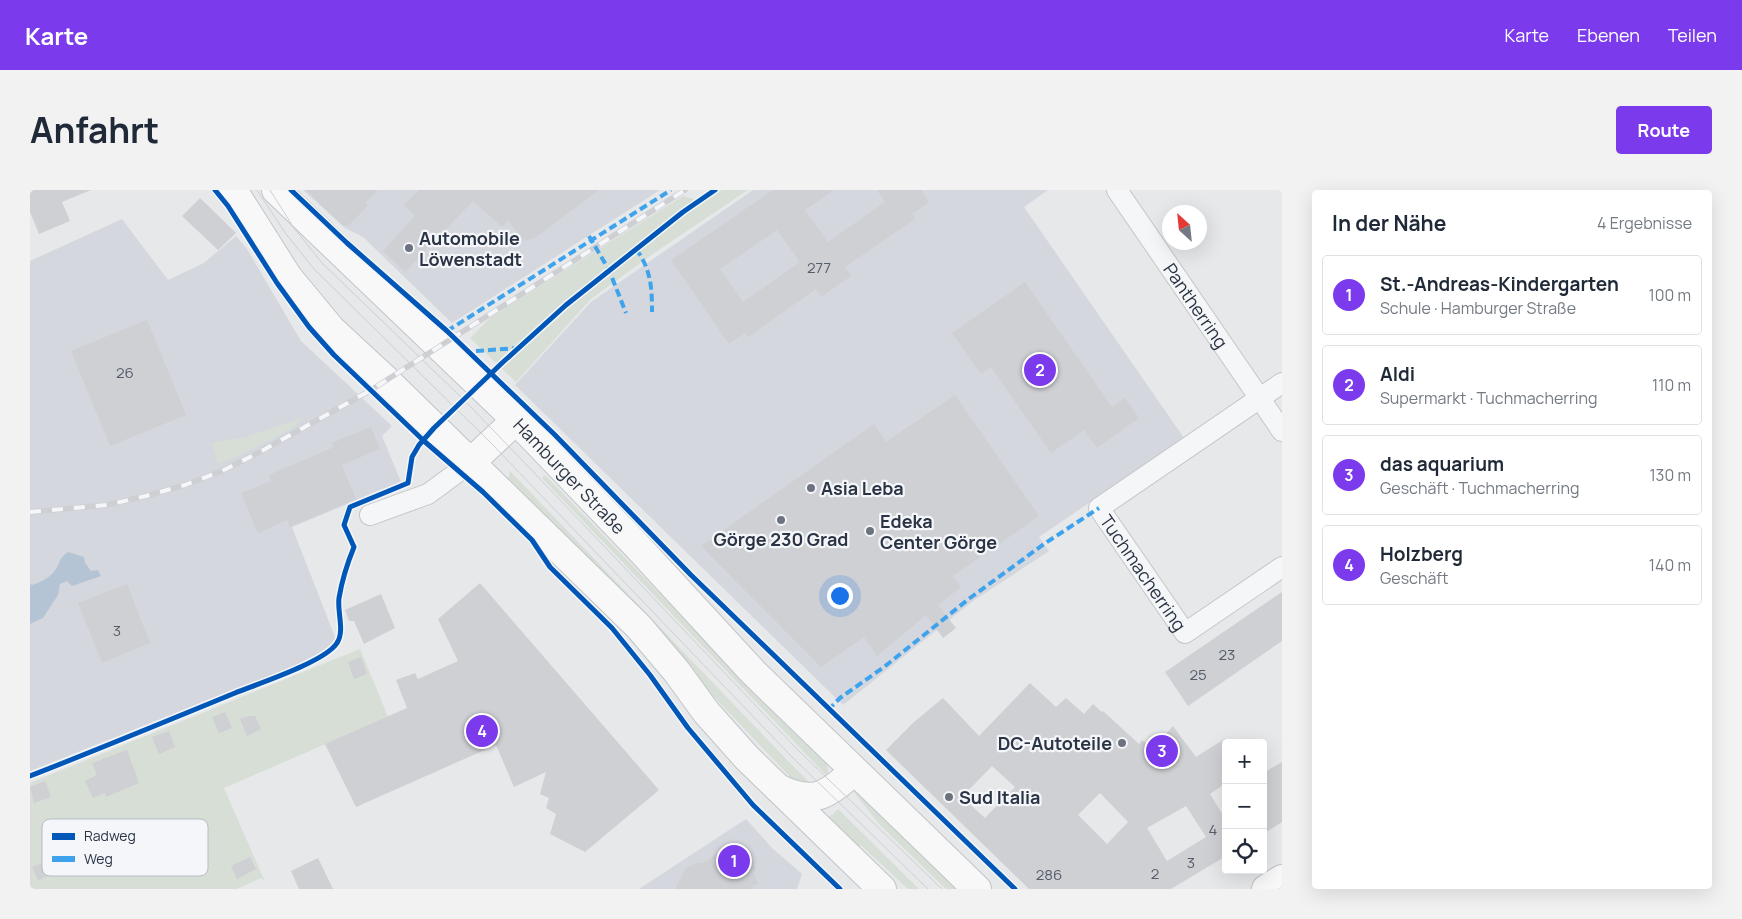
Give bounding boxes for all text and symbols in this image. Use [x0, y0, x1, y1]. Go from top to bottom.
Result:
text: Karte [25, 19, 88, 52]
text: Karte [1505, 23, 1549, 47]
text: Ebenen [1577, 23, 1640, 47]
text: Teilen [1668, 23, 1717, 47]
text: Anfahrt [30, 106, 159, 154]
button: Route [1616, 106, 1712, 154]
north arrow [1162, 205, 1207, 250]
text: In der Nähe [1332, 209, 1446, 237]
text: 4 Ergebnisse [1597, 212, 1692, 234]
place label: Automobile Löwenstadt [419, 226, 522, 271]
marker: Automobile Löwenstadt [403, 242, 415, 254]
house number: 277 [807, 257, 831, 278]
street label: Pantherring [1158, 258, 1234, 353]
text: St.-Andreas-Kindergarten [1380, 271, 1619, 297]
text: 1 [1345, 284, 1353, 306]
text: 100 m [1648, 284, 1691, 306]
text: Schule · Hamburger Straße [1380, 297, 1576, 319]
pin: 2 [1024, 351, 1056, 389]
text: Aldi [1380, 361, 1415, 387]
house number: 26 [116, 362, 134, 383]
text: 2 [1344, 374, 1354, 396]
text: 110 m [1652, 374, 1691, 396]
text: Supermarkt · Tuchmacherring [1380, 387, 1598, 409]
street label: Hamburger Straße [508, 413, 631, 539]
text: das aquarium [1380, 451, 1504, 477]
text: 3 [1344, 464, 1354, 486]
text: 130 m [1649, 464, 1691, 486]
place label: Asia Leba [821, 476, 904, 500]
text: Geschäft · Tuchmacherring [1380, 477, 1579, 499]
marker: Asia Leba [805, 482, 817, 494]
place label: Edeka Center Görge [880, 509, 997, 554]
street label: Tuchmacherring [1095, 510, 1192, 636]
marker: Görge 230 Grad [775, 514, 787, 526]
marker: Edeka Center Görge [864, 525, 876, 537]
place label: Görge 230 Grad [714, 527, 848, 551]
text: Holzberg [1380, 541, 1463, 567]
text: 4 [1344, 554, 1354, 576]
text: 140 m [1649, 554, 1691, 576]
text: Geschäft [1380, 567, 1448, 589]
your location [827, 583, 853, 609]
house number: 3 [113, 620, 121, 641]
house number: 23 [1219, 644, 1235, 665]
house number: 25 [1189, 664, 1207, 685]
pin: 4 [466, 712, 498, 750]
place label: DC-Autoteile [998, 731, 1112, 755]
pin: 3 [1146, 732, 1178, 770]
marker: DC-Autoteile [1116, 737, 1128, 749]
map controls [1222, 739, 1267, 874]
button: + [1222, 739, 1267, 784]
button: − [1222, 784, 1267, 829]
place label: Sud Italia [959, 785, 1040, 809]
marker: Sud Italia [943, 791, 955, 803]
legend [42, 819, 208, 876]
house number: 4 [1209, 819, 1218, 840]
text: Radweg [84, 826, 136, 845]
button: locate [1222, 829, 1267, 874]
pin: 1 [718, 842, 750, 880]
text: Weg [84, 849, 113, 868]
house number: 3 [1187, 852, 1195, 873]
house number: 2 [1151, 863, 1159, 884]
house number: 286 [1036, 864, 1062, 885]

